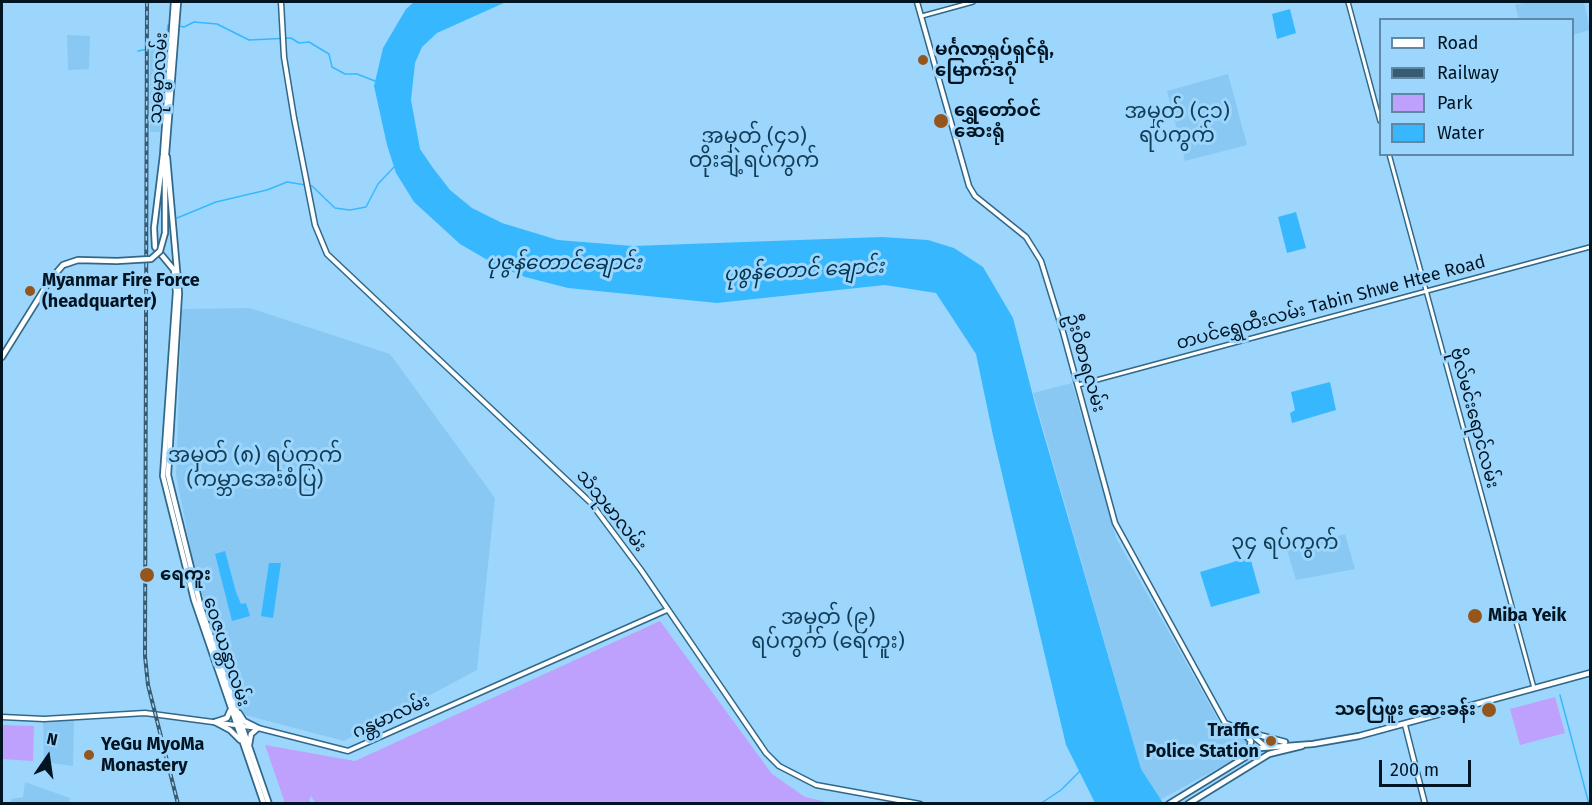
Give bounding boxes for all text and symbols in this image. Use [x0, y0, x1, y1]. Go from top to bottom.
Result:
legend [1379, 18, 1574, 156]
street label: သုဓမ္မာလမ်း [145, 32, 173, 124]
text: Road [1437, 32, 1479, 54]
place label: မင်္ဂလာရုပ်ရှင်ရုံ, မြောက်ဒဂုံ [935, 39, 1054, 82]
marker: မင်္ဂလာရုပ်ရှင်ရုံ, မြောက်ဒဂုံ [916, 53, 930, 67]
text: Railway [1437, 62, 1499, 84]
text: Park [1437, 92, 1472, 114]
district label: အမှတ် (၄၁) ရပ်ကွက် [1124, 99, 1230, 149]
place label: ရွှေတော်ဝင် ဆေးရုံ [954, 100, 1041, 142]
marker: ရွှေတော်ဝင် ဆေးရုံ [932, 112, 950, 130]
text: Water [1437, 122, 1484, 144]
district label: အမှတ် (၄၁) တိုးချဲ့ရပ်ကွက် [689, 124, 819, 174]
water label: ပုဇွန်တောင်ချောင်း [486, 251, 642, 275]
street label: တပင်ရွှေထီးလမ်း Tabin Shwe Htee Road [1174, 251, 1488, 355]
water label: ပုစွန်တောင် ချောင်း [723, 255, 885, 287]
place label: Myanmar Fire Force (headquarter) [42, 270, 200, 312]
marker: Myanmar Fire Force (headquarter) [23, 284, 37, 298]
street label: ဦးဝိစာရလမ်း [1061, 311, 1109, 415]
street label: ဗိုလ်မင်းရောင်လမ်း [1445, 345, 1503, 491]
district label: အမှတ် (၈) ရပ်ကွက် (ကမ္ဘာအေးစံပြ) [168, 443, 342, 493]
street label: သံသုမာလမ်း [571, 466, 651, 556]
district label: ၃၄ ရပ်ကွက် [1231, 530, 1339, 556]
place label: ရေကူး [160, 564, 211, 586]
marker: ရေကူး [138, 566, 156, 584]
street label: ဝေဇယန္တာလမ်း [198, 594, 254, 710]
district label: အမှတ် (၉) ရပ်ကွက် (ရေကူး) [751, 605, 905, 655]
place label: Miba Yeik [1488, 605, 1566, 627]
marker: Miba Yeik [1466, 607, 1484, 625]
street label: ဂန္တမာလမ်း [349, 690, 433, 744]
place label: သပြေဖူး ဆေးခန်း [1334, 699, 1476, 721]
marker: သပြေဖူး ဆေးခန်း [1480, 701, 1498, 719]
place label: Traffic Police Station [1146, 720, 1259, 762]
north arrow [18, 727, 78, 787]
text: N [45, 729, 59, 749]
place label: YeGu MyoMa Monastery [101, 734, 204, 777]
marker: Traffic Police Station [1264, 734, 1278, 748]
marker: YeGu MyoMa Monastery [82, 748, 96, 762]
scale bar [1382, 748, 1474, 786]
text: 200 m [1390, 759, 1439, 781]

